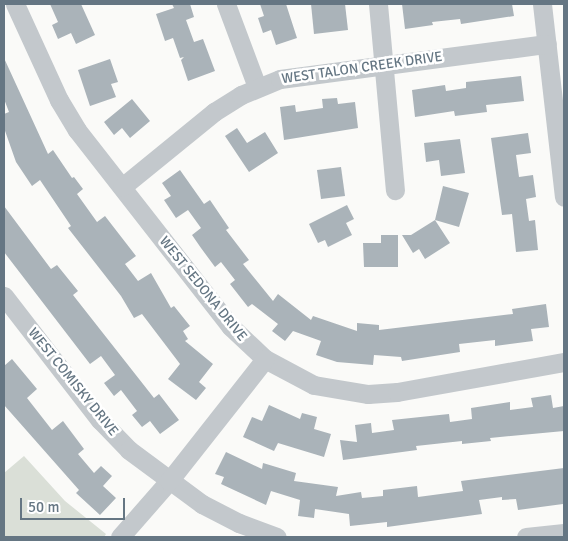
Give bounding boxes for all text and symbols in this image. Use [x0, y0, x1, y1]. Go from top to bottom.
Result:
street label: WEST TALON CREEK DRIVE [281, 48, 443, 88]
street label: WEST SEDONA DRIVE [156, 233, 250, 345]
street label: WEST COMISKY DRIVE [24, 325, 122, 439]
scale bar [22, 488, 128, 520]
text: 50 m [28, 498, 59, 516]

